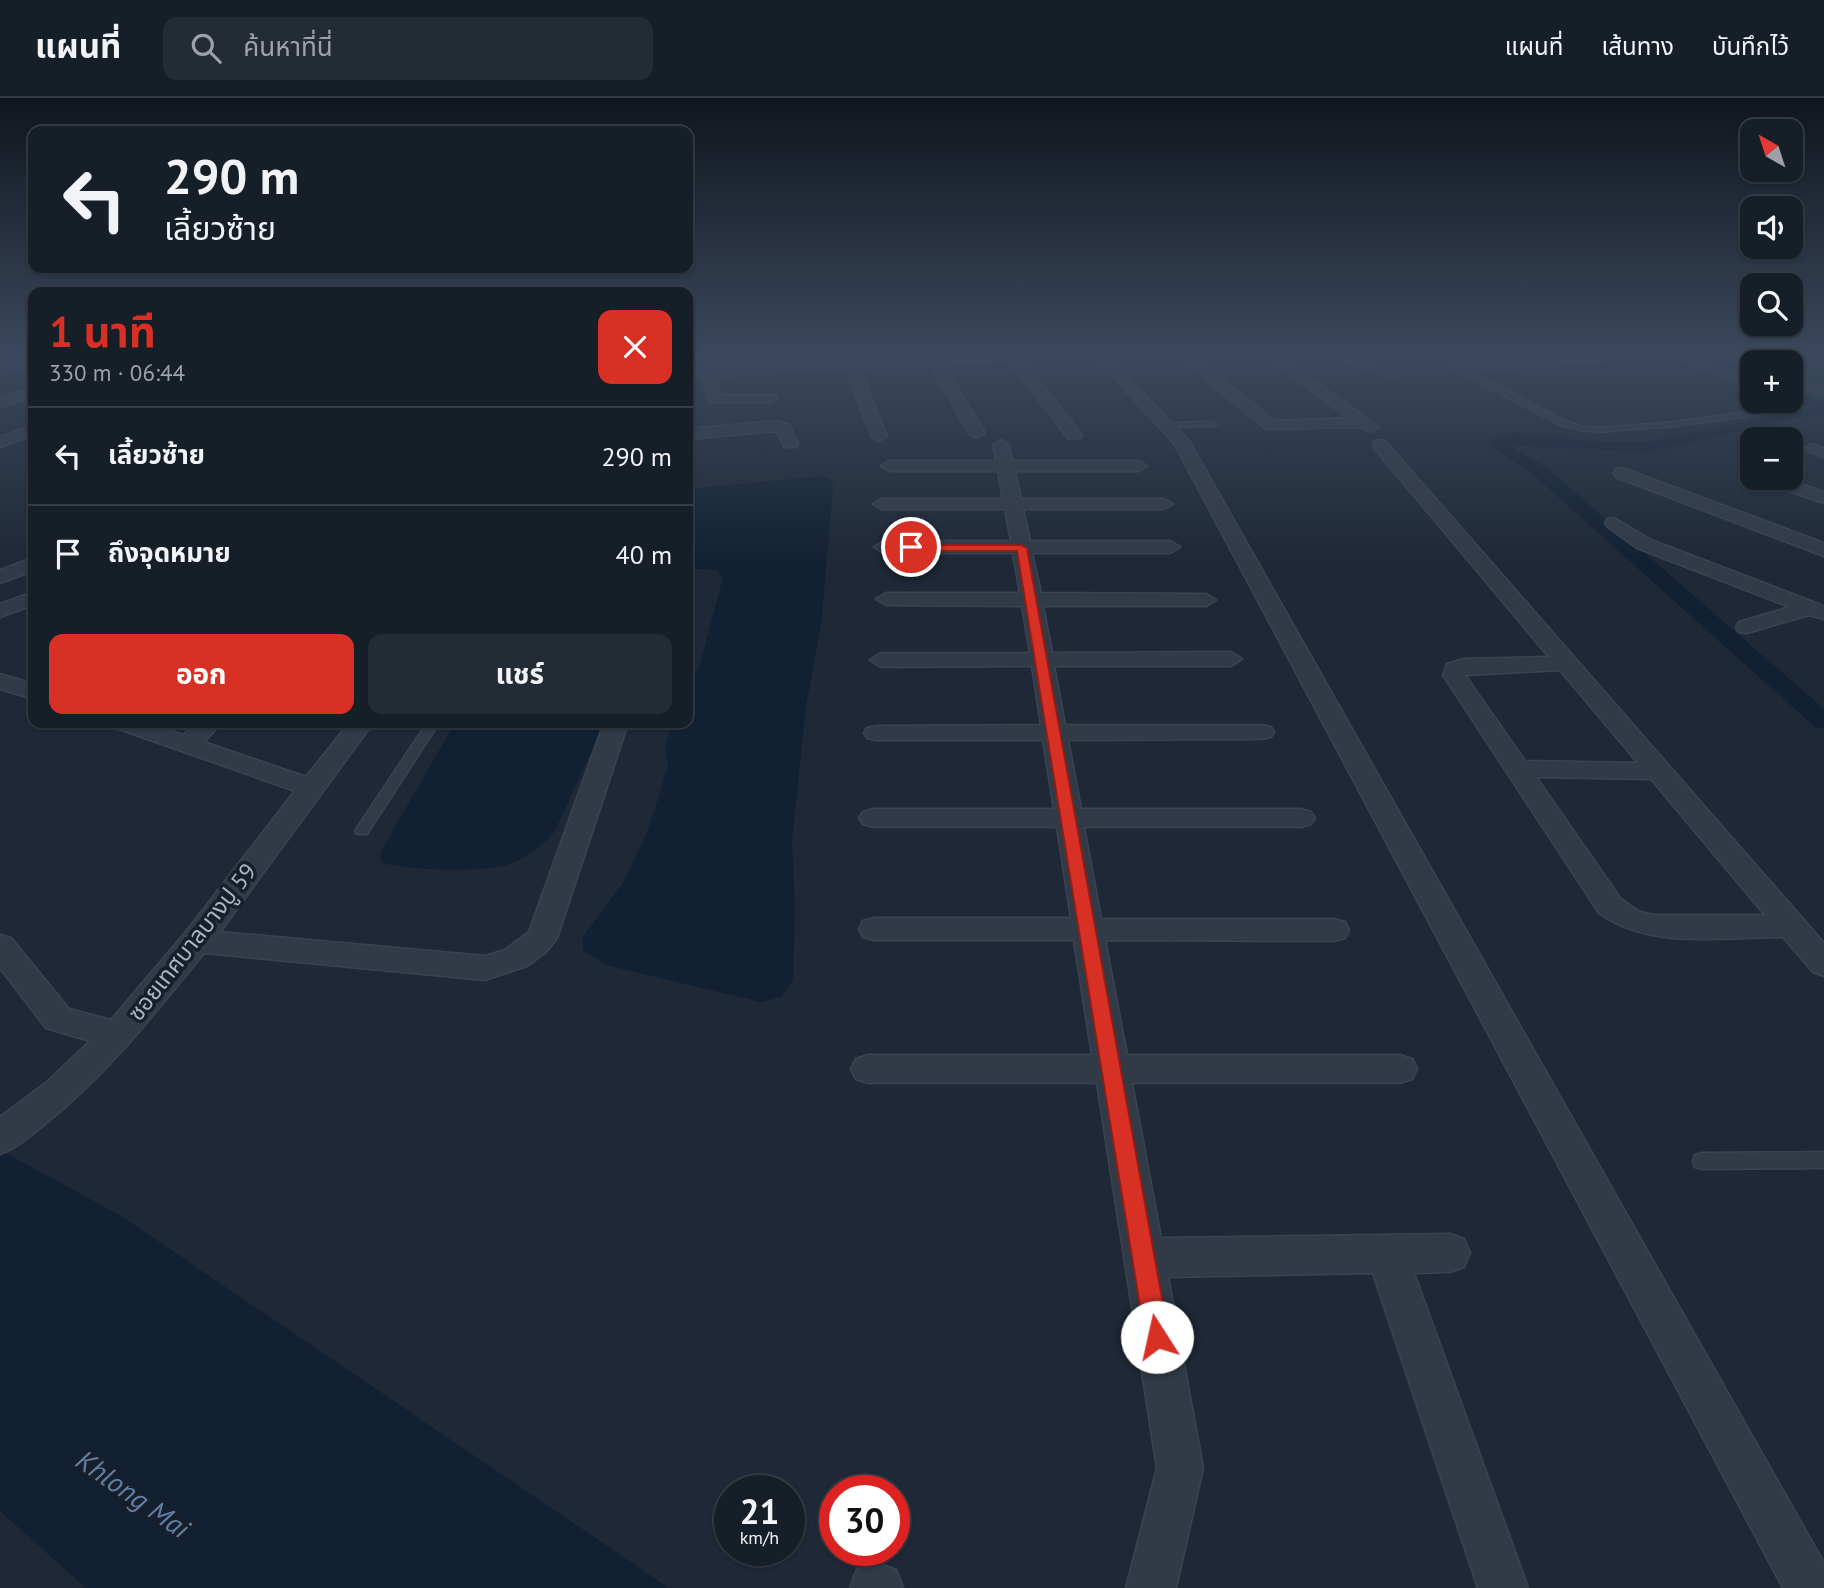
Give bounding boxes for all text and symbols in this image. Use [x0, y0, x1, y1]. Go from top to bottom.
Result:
search box [163, 17, 653, 80]
text: แผนที่ [35, 24, 121, 67]
icon: search [187, 29, 225, 67]
text: ค้นหาที่นี่ [243, 30, 333, 63]
text: แผนที่ [1505, 31, 1563, 62]
text: เส้นทาง [1601, 31, 1674, 62]
text: บันทึกไว้ [1712, 31, 1789, 62]
north arrow [1740, 119, 1802, 182]
map controls [1740, 119, 1803, 490]
text: 290 m [164, 144, 299, 208]
icon: left [49, 154, 140, 245]
button: sound [1740, 196, 1803, 259]
text: เลี้ยวซ้าย [164, 207, 276, 249]
button: search [1740, 273, 1803, 336]
text: 1 นาที [49, 304, 156, 359]
button: close [598, 310, 672, 384]
button: + [1740, 350, 1803, 413]
text: 330 m · 06:44 [49, 358, 185, 387]
button: − [1740, 427, 1803, 490]
icon: left [49, 437, 87, 475]
text: เลี้ยวซ้าย [108, 438, 205, 471]
text: 290 m [601, 440, 672, 473]
pin [881, 517, 941, 577]
icon: arrive [892, 528, 930, 566]
icon: arrive [49, 535, 87, 573]
text: ถึงจุดหมาย [108, 536, 231, 569]
text: 40 m [616, 538, 672, 571]
button: ออก [49, 634, 354, 714]
button: แชร์ [368, 634, 672, 714]
street label: ซอยเทศบาลบางปู 59 [121, 857, 263, 1027]
position arrow [1120, 1300, 1194, 1374]
water label: Khlong Mai [69, 1441, 198, 1547]
speed limit sign: 30 [819, 1475, 910, 1566]
text: 21 [740, 1488, 779, 1534]
text: km/h [740, 1526, 779, 1549]

